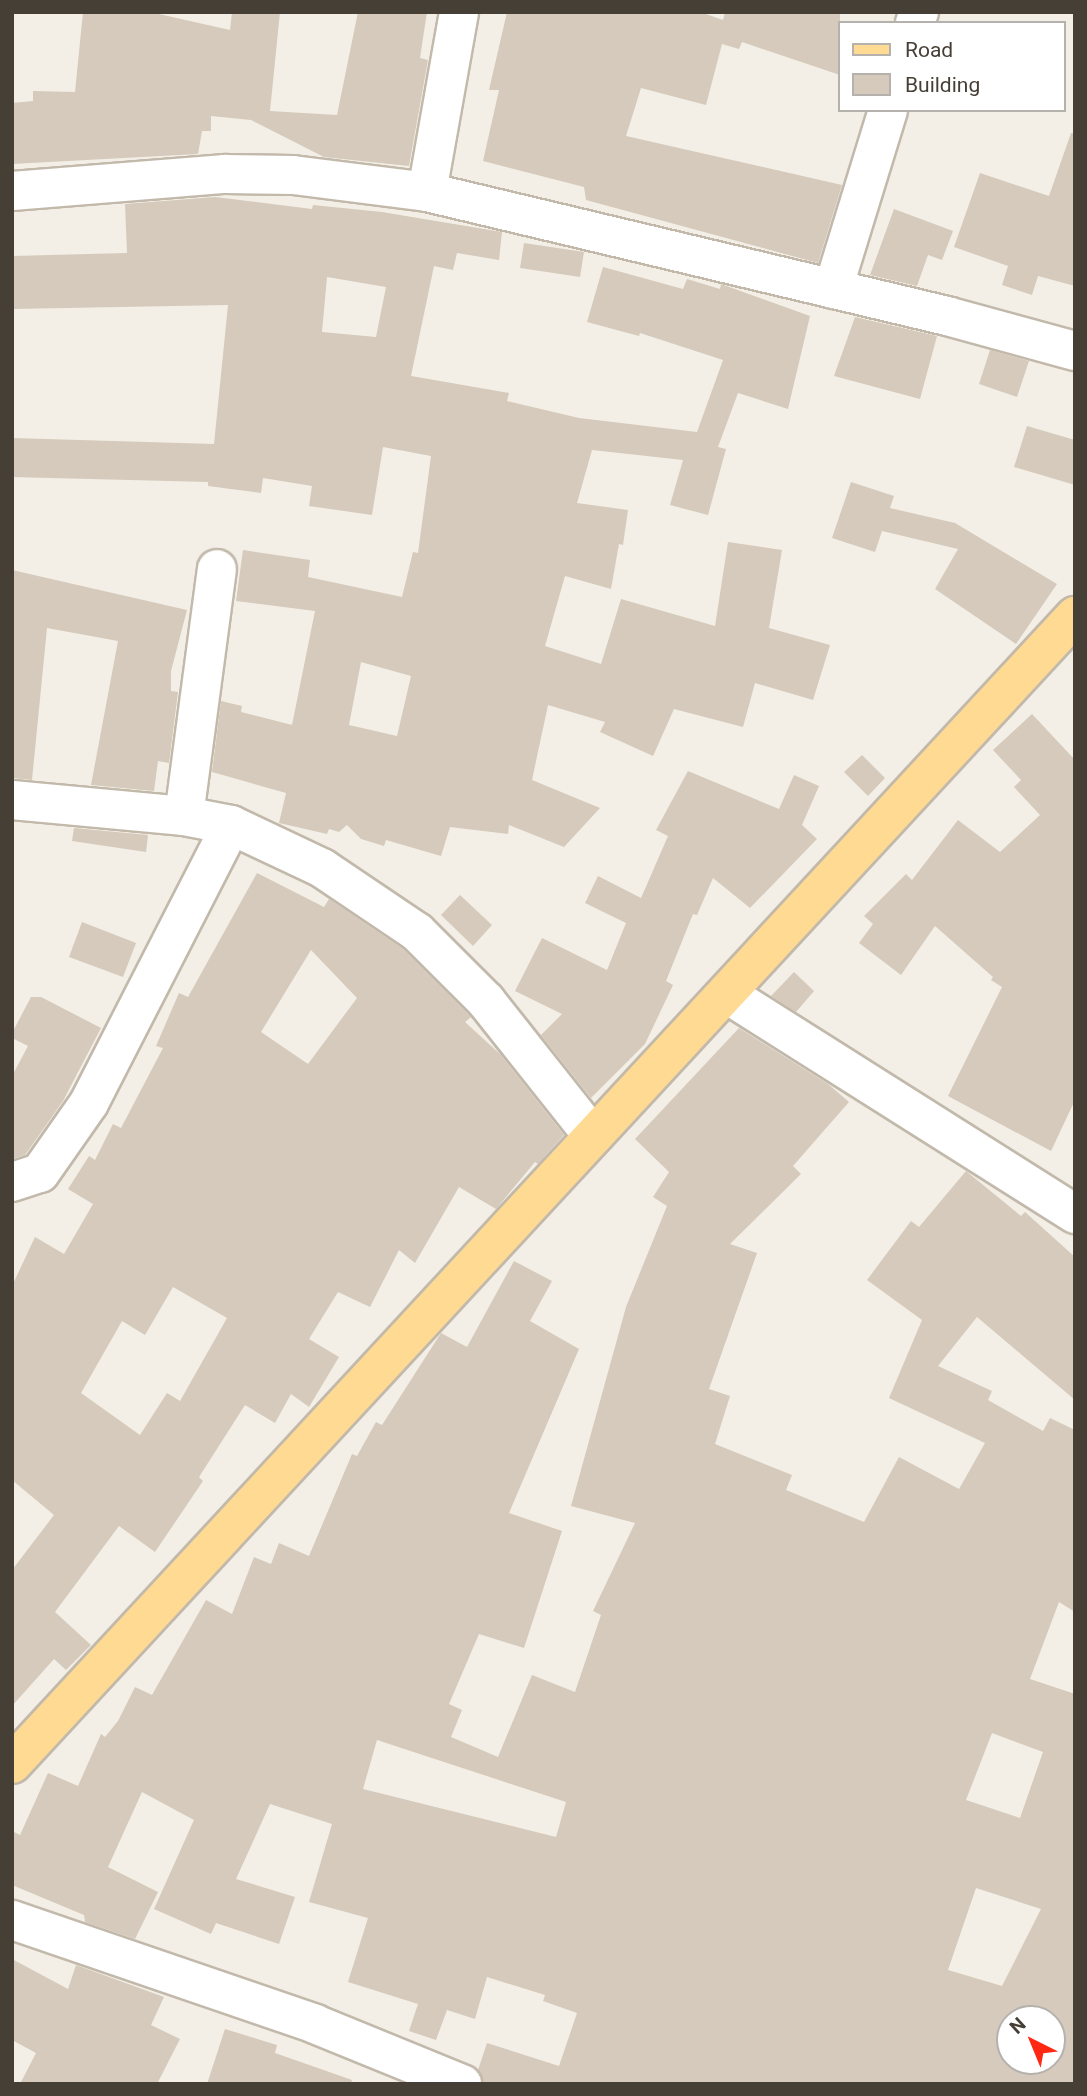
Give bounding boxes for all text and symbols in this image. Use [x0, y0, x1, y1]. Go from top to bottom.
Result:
legend [838, 21, 1066, 112]
text: Road [905, 38, 953, 62]
text: Building [905, 73, 980, 97]
north arrow [996, 2005, 1066, 2075]
text: N [1005, 2013, 1030, 2039]

